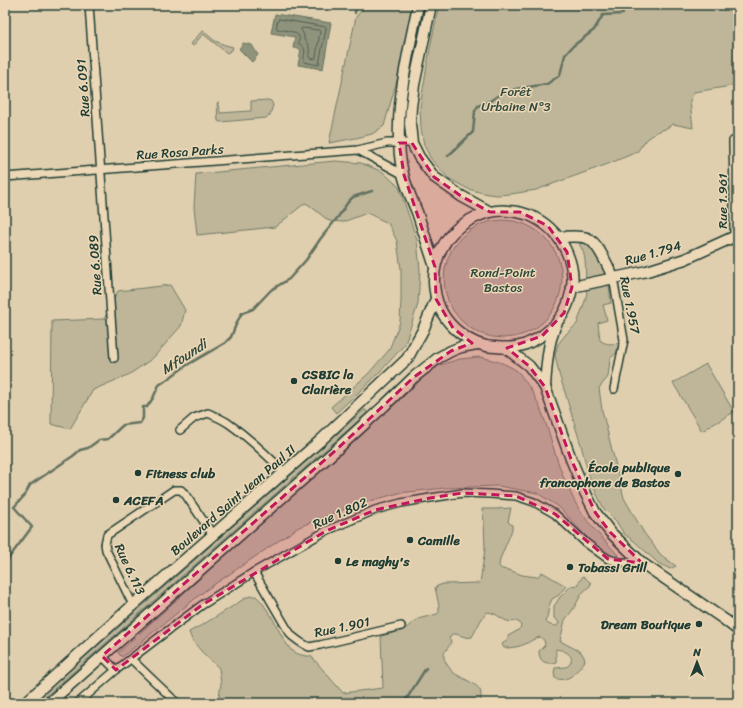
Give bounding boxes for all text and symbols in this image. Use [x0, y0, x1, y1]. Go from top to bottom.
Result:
street label: Rue 6.091 [69, 58, 96, 118]
park label: Forêt Urbaine N°3 [481, 80, 551, 118]
street label: Rue Rosa Parks [136, 137, 225, 167]
street label: Rue 1.961 [711, 173, 734, 229]
street label: Rue 6.089 [81, 234, 109, 296]
street label: Rue 1.794 [622, 234, 684, 272]
park label: Rond-Point Bastos [471, 261, 536, 299]
street label: Rue 1.957 [613, 274, 647, 337]
water label: Mfoundi [156, 331, 215, 381]
place label: CSBIC la Clairière [301, 363, 354, 401]
marker: CSBIC la Clairière [289, 376, 299, 386]
street label: Boulevard Saint Jean Paul II [165, 439, 301, 561]
place label: École publique francophone de Bastos [540, 456, 671, 494]
place label: Fitness club [145, 462, 216, 485]
marker: Fitness club [133, 468, 143, 478]
marker: École publique francophone de Bastos [673, 469, 683, 479]
place label: ACEFA [123, 489, 163, 512]
street label: Rue 1.802 [309, 491, 372, 535]
marker: ACEFA [111, 495, 121, 505]
place label: Camille [417, 529, 461, 552]
marker: Camille [405, 535, 415, 545]
street label: Rue 6.113 [108, 539, 152, 599]
place label: Le maghy's [346, 550, 411, 573]
marker: Le maghy's [333, 556, 343, 566]
place label: Tobassi Grill [578, 556, 648, 579]
marker: Tobassi Grill [565, 562, 575, 572]
street label: Rue 1.901 [312, 610, 372, 644]
place label: Dream Boutique [601, 613, 691, 636]
marker: Dream Boutique [694, 619, 704, 629]
north arrow [677, 642, 717, 682]
text: N [692, 643, 701, 662]

